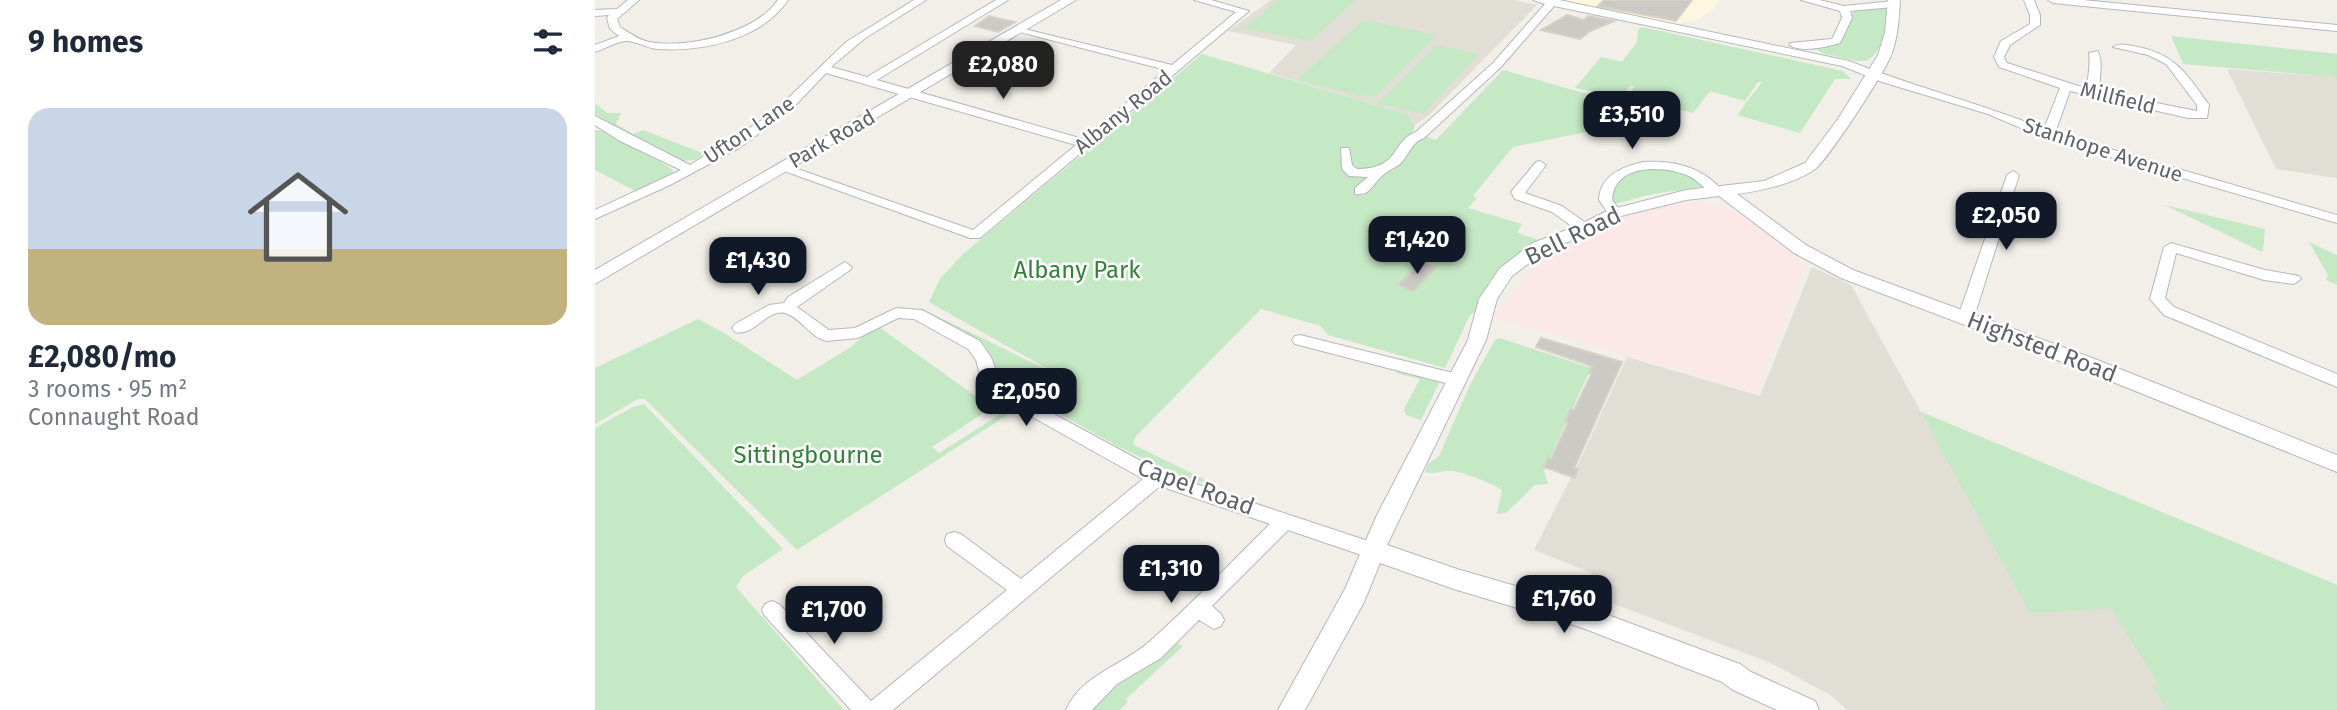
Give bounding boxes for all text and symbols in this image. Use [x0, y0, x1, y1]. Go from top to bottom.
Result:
icon: filters [529, 23, 567, 61]
text: 9 homes [28, 24, 143, 60]
pin: £2,080 [946, 42, 1060, 101]
text: £2,080 [968, 50, 1038, 78]
street label: Albany Road [1069, 65, 1177, 159]
street label: Millfield [2078, 76, 2158, 120]
street label: Ufton Lane [699, 90, 799, 170]
pin: £3,510 [1575, 92, 1689, 151]
text: £3,510 [1599, 100, 1665, 128]
street label: Park Road [784, 104, 880, 174]
street label: Stanhope Avenue [2020, 112, 2186, 188]
icon: home [235, 154, 361, 280]
pin: £2,050 [1949, 192, 2063, 252]
street label: Bell Road [1520, 201, 1626, 271]
text: £2,050 [1972, 201, 2040, 229]
pin: £1,420 [1360, 216, 1474, 276]
text: £1,420 [1384, 225, 1450, 253]
pin: £1,430 [701, 238, 815, 297]
text: £1,430 [725, 246, 791, 274]
park label: Albany Park [1013, 256, 1141, 284]
street label: Highsted Road [1963, 306, 2121, 388]
text: £2,080/mo [28, 339, 177, 375]
pin: £2,050 [969, 368, 1083, 428]
text: 3 rooms · 95 m² [28, 375, 187, 403]
text: £2,050 [992, 377, 1060, 405]
text: Connaught Road [28, 403, 200, 431]
park label: Sittingbourne [733, 441, 883, 469]
street label: Capel Road [1134, 453, 1258, 521]
pin: £1,310 [1114, 546, 1228, 605]
text: £1,310 [1139, 554, 1203, 582]
pin: £1,760 [1507, 576, 1621, 635]
text: £1,760 [1532, 584, 1596, 612]
pin: £1,700 [777, 586, 891, 646]
text: £1,700 [801, 595, 867, 623]

